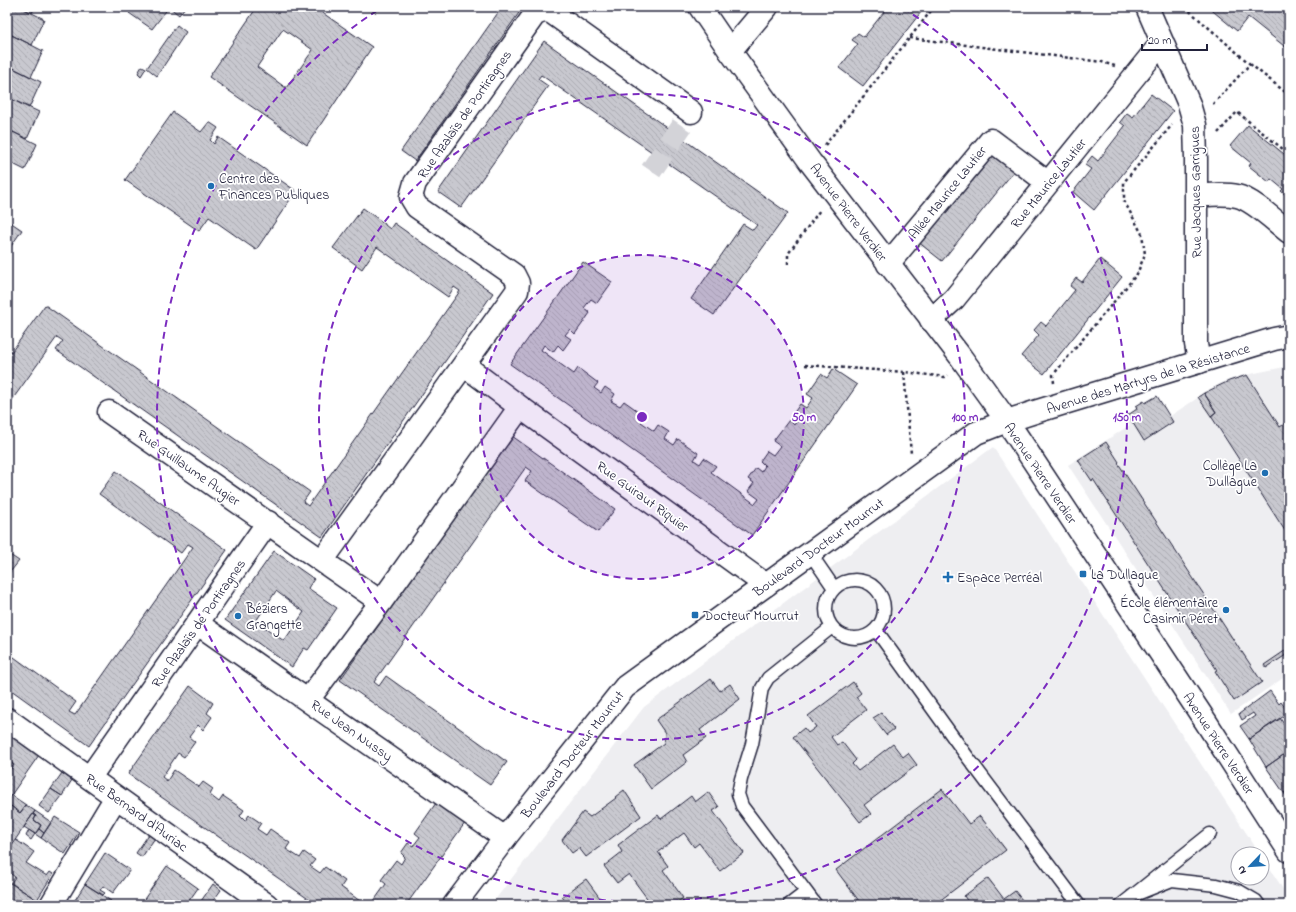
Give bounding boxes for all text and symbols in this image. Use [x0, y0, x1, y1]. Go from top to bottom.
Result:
scale bar [1142, 26, 1207, 52]
text: 20 m [1148, 32, 1171, 50]
street label: Rue Azalaïs de Portiragnes [413, 46, 518, 184]
street label: Rue Jacques Garrigues [1185, 126, 1209, 258]
street label: Rue Maurice Lautier [1006, 134, 1093, 234]
street label: Allée Maurice Lautier [904, 141, 993, 244]
street label: Avenue Pierre Verdier [804, 159, 892, 267]
place label: Centre des Finances Publiques [218, 169, 329, 206]
marker: Centre des Finances Publiques [206, 181, 216, 191]
street label: Avenue des Martyrs de la Résistance [1044, 338, 1254, 421]
text: 50 m [792, 409, 817, 427]
text: 100 m [952, 409, 979, 427]
text: 150 m [1113, 409, 1142, 427]
centre of rings [635, 410, 649, 424]
street label: Avenue Pierre Verdier [998, 419, 1082, 529]
street label: Rue Guillaume Augier [132, 425, 245, 513]
street label: Rue Guiraut Riquier [591, 456, 693, 538]
place label: Collège La Dullague [1203, 456, 1258, 494]
marker: Collège La Dullague [1260, 468, 1270, 478]
street label: Boulevard Docteur Mourrut [748, 493, 889, 604]
street label: Rue Azalaïs de Portiragnes [147, 555, 252, 693]
place label: La Dullague [1091, 565, 1159, 587]
place label: Espace Perréal [957, 568, 1042, 589]
marker: La Dullague [1078, 569, 1088, 579]
marker: Espace Perréal [942, 571, 954, 583]
place label: École élémentaire Casimir Péret [1120, 593, 1219, 630]
place label: Béziers Grangette [245, 599, 303, 637]
marker: École élémentaire Casimir Péret [1221, 605, 1231, 615]
place label: Docteur Mourrut [702, 606, 799, 627]
marker: Docteur Mourrut [690, 610, 700, 620]
marker: Béziers Grangette [233, 611, 243, 621]
street label: Boulevard Docteur Mourrut [516, 686, 630, 824]
street label: Avenue Pierre Verdier [1177, 689, 1259, 800]
street label: Rue Jean Nussy [305, 695, 397, 768]
street label: Rue Bernard d'Auriac [81, 769, 192, 858]
north arrow [1230, 846, 1270, 886]
text: N [1233, 863, 1251, 877]

